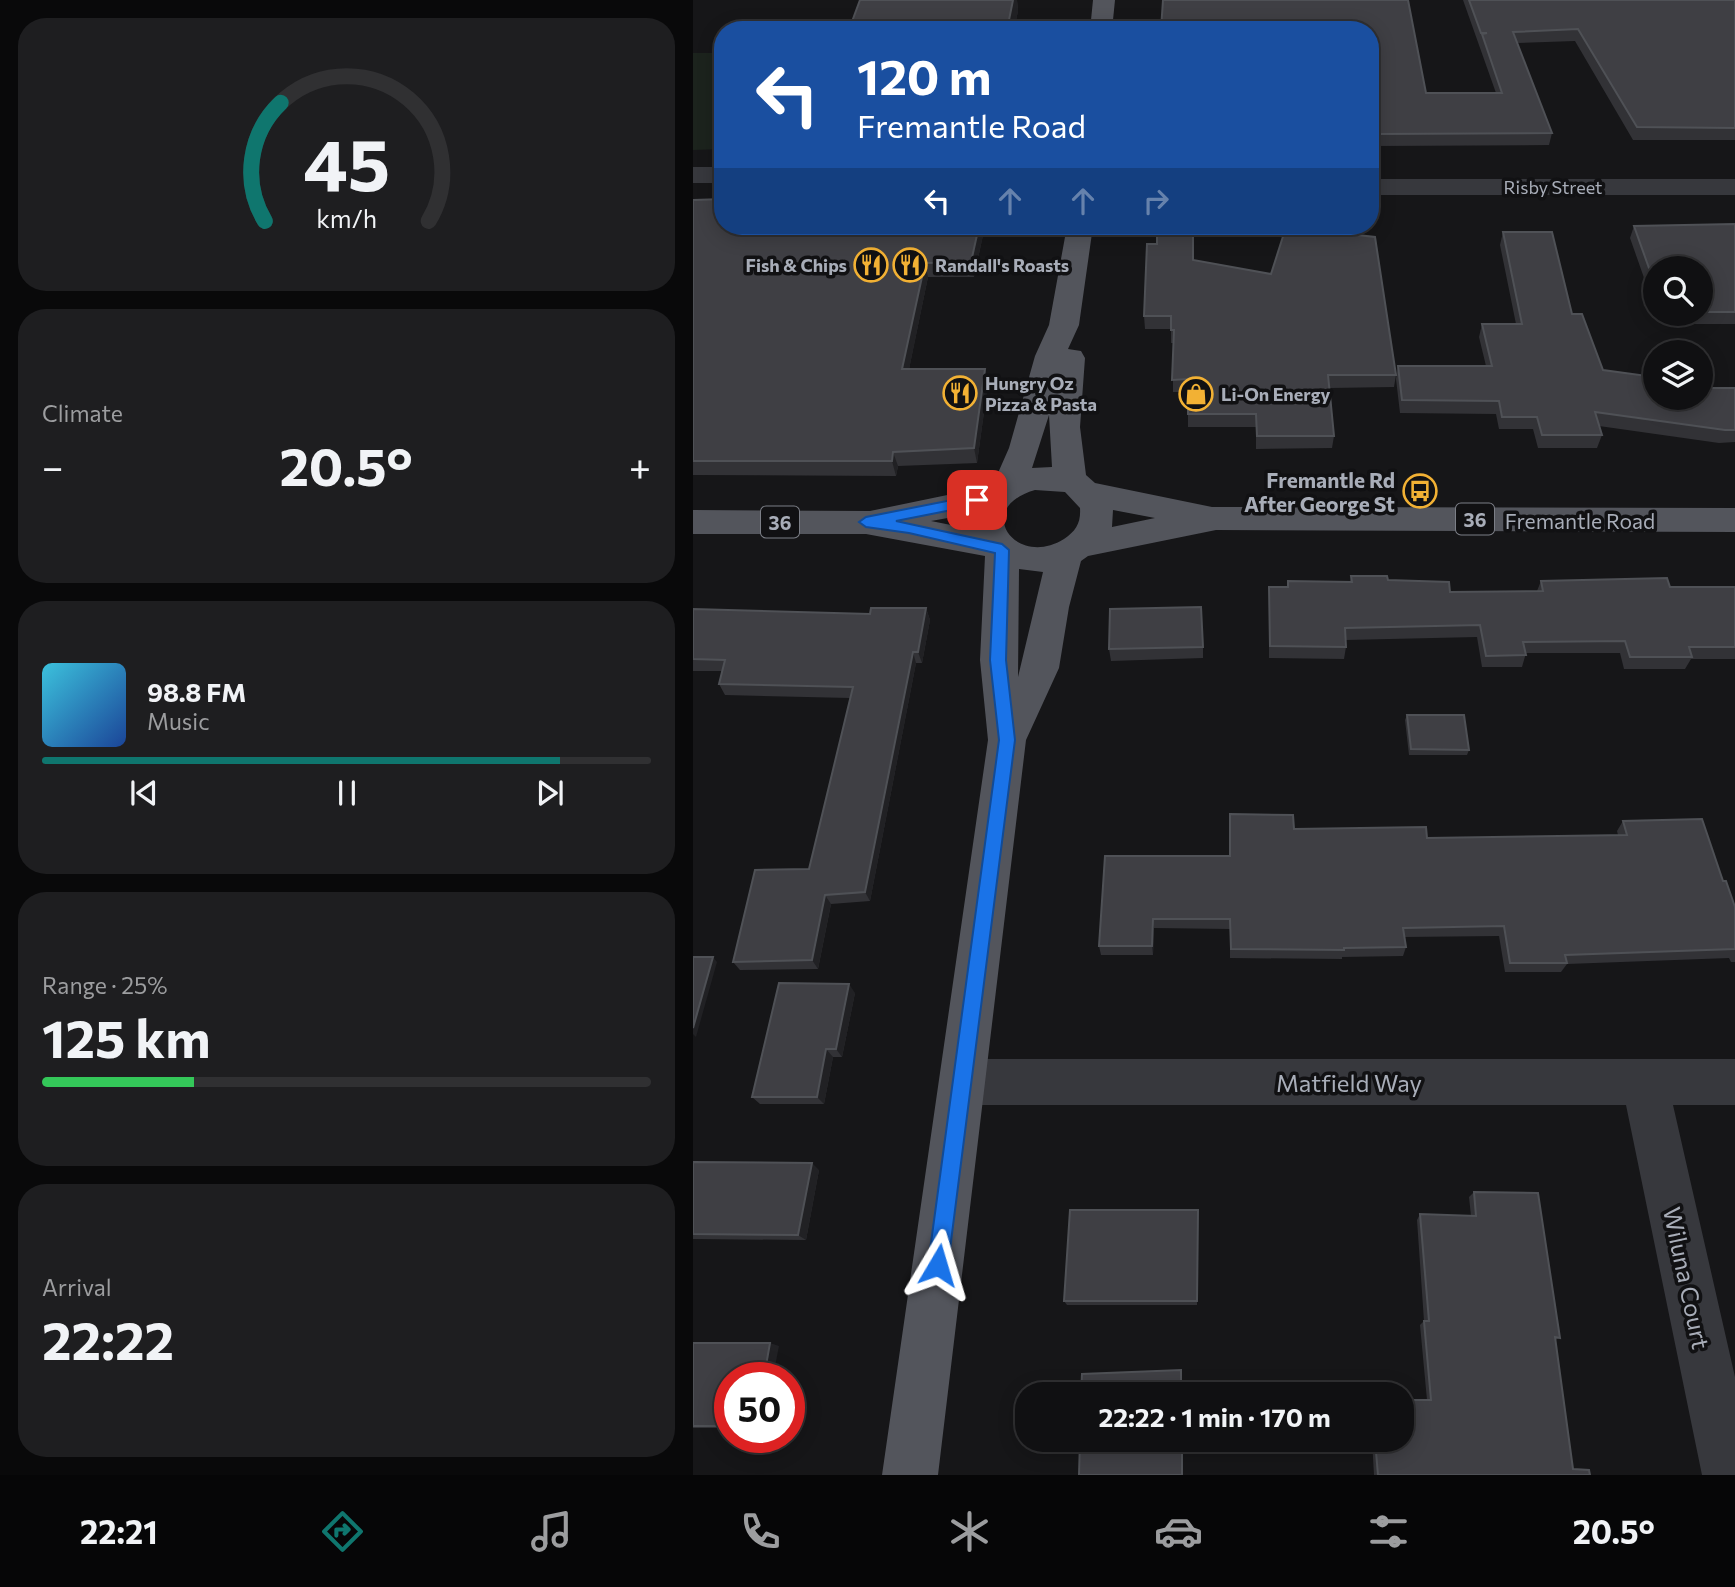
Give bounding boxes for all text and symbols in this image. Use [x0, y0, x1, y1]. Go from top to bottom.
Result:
text: 120 m [857, 45, 991, 105]
icon: left [742, 49, 833, 140]
text: Fremantle Road [857, 105, 1086, 145]
text: 45 [303, 117, 390, 206]
street label: Risby Street [1504, 176, 1602, 198]
icon: left [918, 182, 956, 220]
icon: ahead [991, 182, 1029, 220]
icon: ahead [1064, 182, 1102, 220]
icon: right [1137, 182, 1175, 220]
text: km/h [316, 203, 377, 233]
restaurant icon: Fish & Chips [852, 246, 890, 284]
restaurant icon: Randall's Roasts [891, 246, 929, 284]
place label: Fish & Chips [746, 254, 847, 276]
place label: Randall's Roasts [935, 254, 1069, 276]
map controls [1643, 256, 1713, 410]
button: search [1643, 256, 1713, 326]
button: layers [1643, 340, 1713, 410]
place label: Hungry Oz Pizza & Pasta [985, 372, 1097, 415]
restaurant icon: Hungry Oz Pizza & Pasta [941, 374, 979, 412]
shop icon: Li-On Energy [1177, 375, 1215, 413]
place label: Li-On Energy [1221, 383, 1331, 405]
text: Climate [42, 399, 123, 427]
text: 20.5° [279, 433, 413, 497]
text: − [42, 442, 64, 489]
text: + [629, 442, 651, 489]
place label: Fremantle Rd After George St [1244, 467, 1395, 516]
pin [947, 470, 1007, 530]
bus stop icon: Fremantle Rd After George St [1401, 472, 1439, 510]
icon: arrive [958, 481, 996, 519]
road number: 36 [1456, 504, 1494, 534]
road number: 36 [761, 506, 799, 538]
street label: Fremantle Road [1505, 508, 1655, 533]
text: 98.8 FM [147, 676, 246, 707]
text: Music [147, 707, 210, 735]
icon: previous [125, 774, 163, 812]
icon: pause [328, 774, 366, 812]
icon: next [531, 774, 569, 812]
text: Range · 25% [42, 971, 167, 999]
text: 125 km [42, 1005, 211, 1069]
street label: Matfield Way [1276, 1068, 1422, 1097]
street label: Wiluna Court [1658, 1204, 1716, 1352]
position arrow [901, 1228, 975, 1302]
text: Arrival [42, 1273, 112, 1301]
text: 22:22 [42, 1307, 174, 1371]
speed limit sign: 50 [714, 1362, 805, 1453]
text: 22:22 · 1 min · 170 m [1098, 1401, 1331, 1432]
icon: directions [318, 1507, 367, 1556]
icon: music [527, 1507, 576, 1556]
icon: phone [736, 1507, 785, 1556]
icon: climate [945, 1507, 994, 1556]
icon: car [1154, 1507, 1203, 1556]
icon: filters [1364, 1507, 1413, 1556]
text: 22:21 [80, 1511, 158, 1551]
text: 20.5° [1573, 1511, 1655, 1551]

